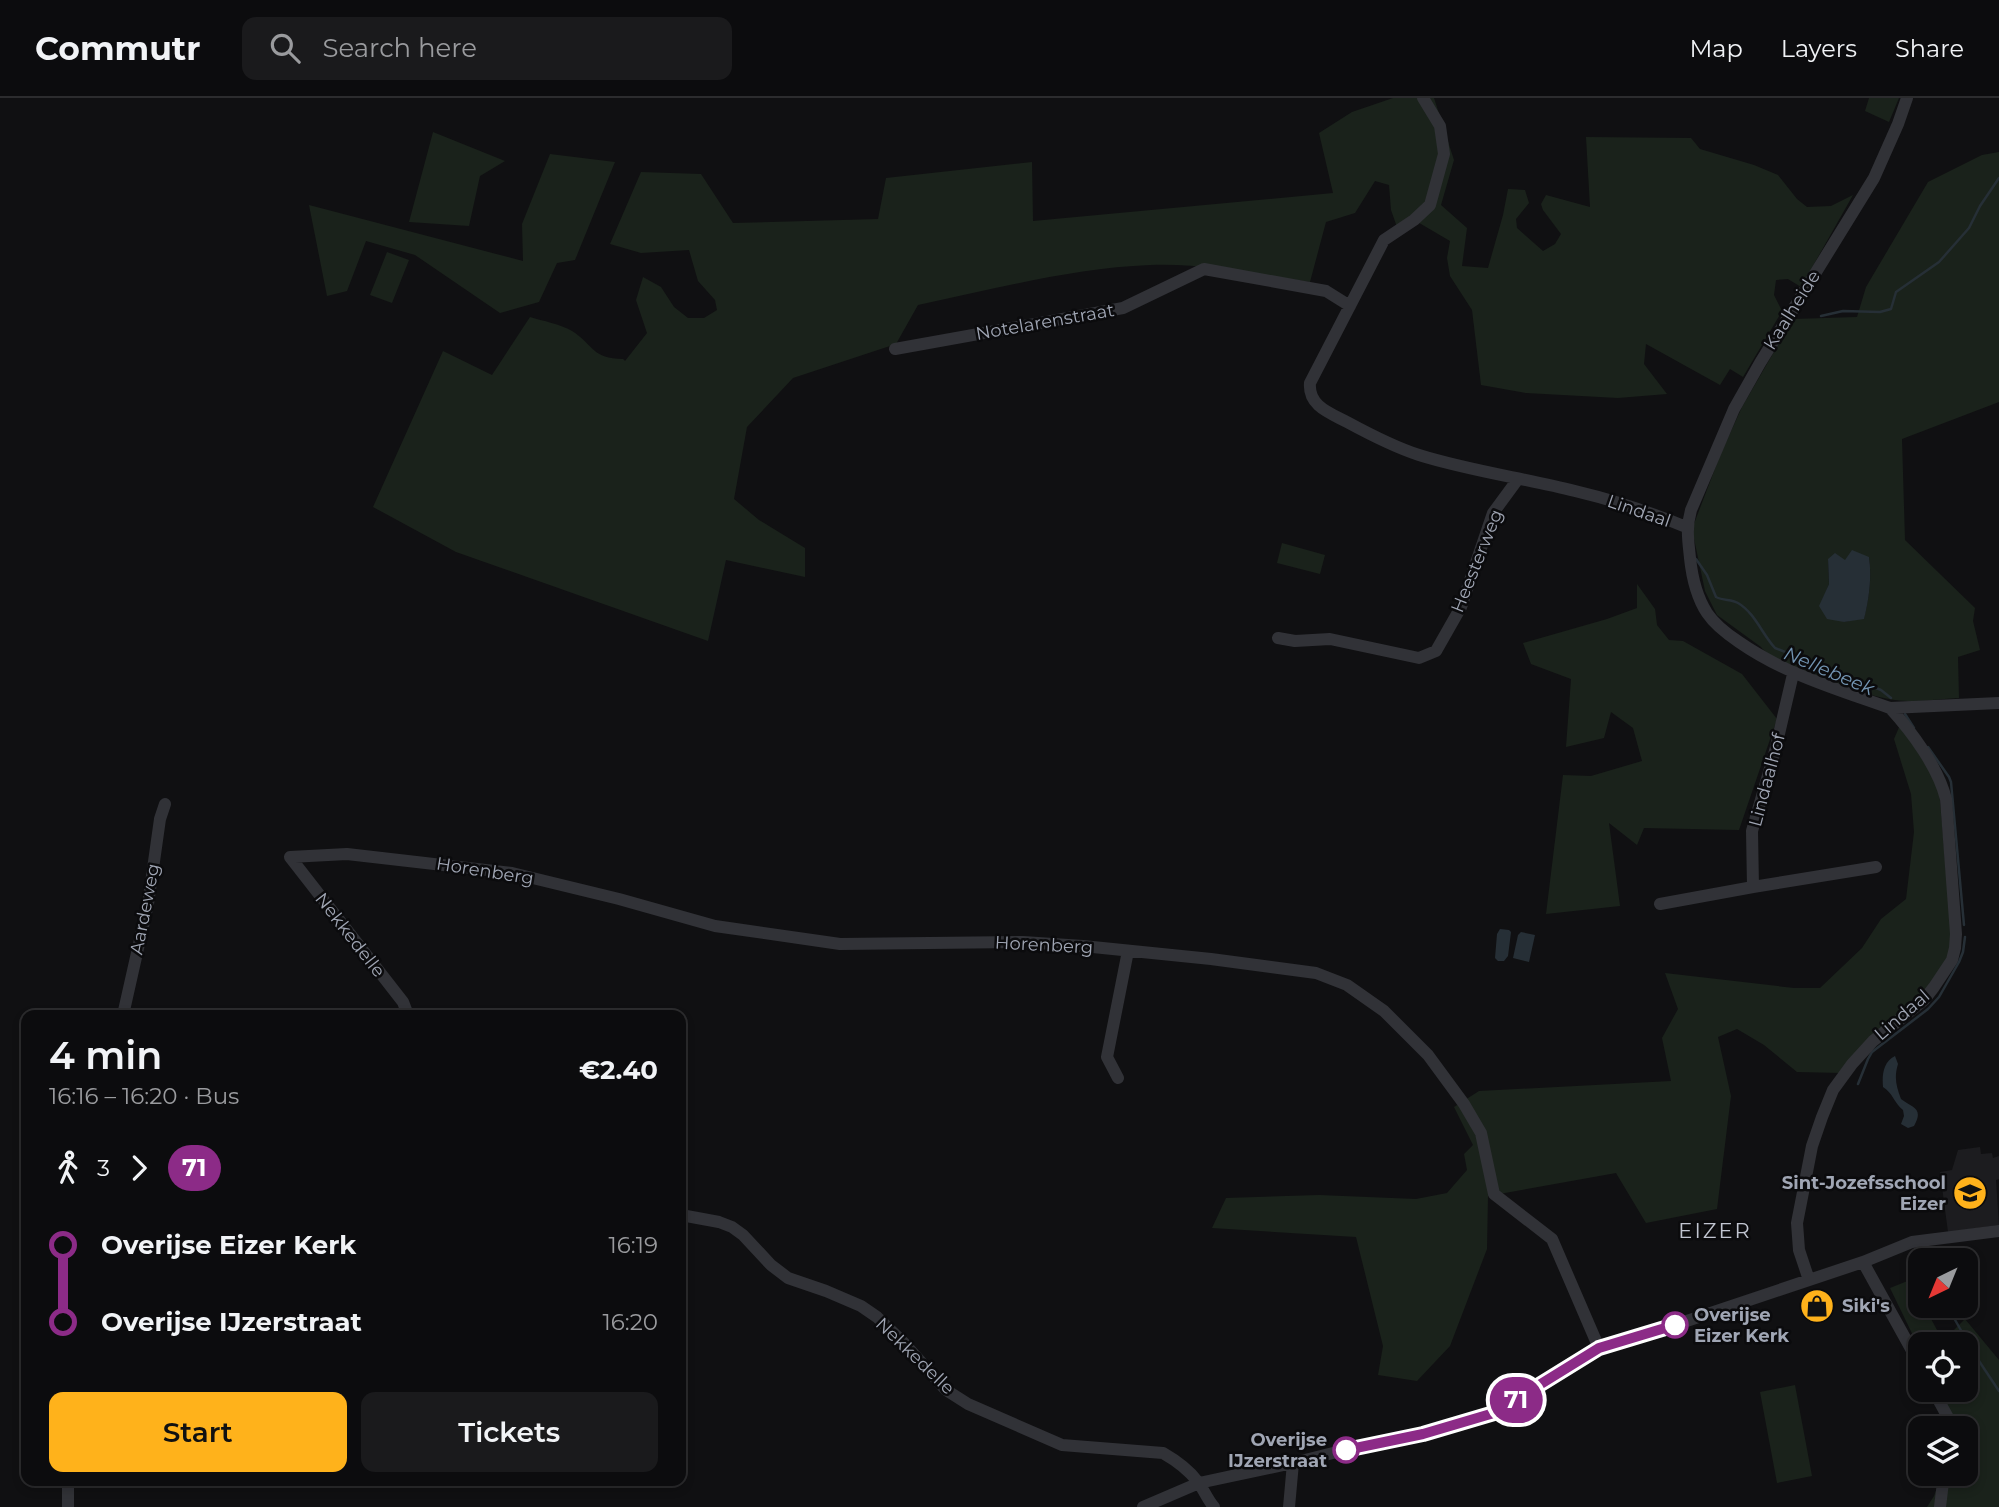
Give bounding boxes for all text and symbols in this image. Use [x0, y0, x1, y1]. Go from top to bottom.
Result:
search box [242, 17, 732, 80]
text: Commutr [35, 28, 200, 68]
icon: search [266, 29, 304, 67]
text: Search here [322, 32, 477, 64]
text: Map [1689, 34, 1743, 63]
text: Layers [1781, 34, 1857, 63]
text: Share [1895, 34, 1964, 63]
street label: Kaalheide [1759, 266, 1825, 354]
street label: Notelarenstraat [974, 299, 1116, 345]
street label: Lindaal [1604, 490, 1674, 532]
street label: Heesterweg [1446, 506, 1508, 616]
water label: Nellebeek [1780, 642, 1878, 701]
street label: Lindaalhof [1744, 730, 1790, 829]
street label: Horenberg [435, 852, 535, 890]
street label: Aardeweg [125, 862, 165, 956]
street label: Nekkedelle [310, 888, 390, 982]
street label: Horenberg [994, 931, 1094, 959]
street label: Lindaal [1870, 985, 1934, 1045]
text: 4 min [49, 1032, 162, 1079]
text: €2.40 [579, 1054, 658, 1086]
text: 16:16 – 16:20 · Bus [49, 1082, 239, 1110]
icon: walk [49, 1149, 87, 1187]
icon: forward [120, 1149, 158, 1187]
text: 71 [182, 1153, 207, 1182]
text: 3 [97, 1154, 110, 1182]
place label: Sint-Jozefsschool Eizer [1782, 1172, 1946, 1215]
school or university icon: Sint-Jozefsschool Eizer [1951, 1174, 1989, 1212]
district label: EIZER [1678, 1218, 1752, 1243]
text: Overijse Eizer Kerk [101, 1229, 356, 1261]
text: 16:19 [609, 1231, 658, 1259]
north arrow [1908, 1248, 1978, 1318]
map controls [1908, 1248, 1978, 1486]
shop icon: Siki's [1798, 1287, 1836, 1325]
place label: Siki's [1842, 1295, 1890, 1317]
place label: Overijse Eizer Kerk [1694, 1304, 1789, 1347]
text: Overijse IJzerstraat [101, 1306, 362, 1338]
text: 16:20 [603, 1308, 658, 1336]
marker: Overijse Eizer Kerk [1662, 1312, 1688, 1338]
street label: Nekkedelle [871, 1313, 959, 1399]
button: locate [1908, 1332, 1978, 1402]
line badge: 71 [1484, 1377, 1548, 1423]
text: 71 [1504, 1385, 1528, 1414]
button: Start [49, 1392, 347, 1472]
button: Tickets [361, 1392, 658, 1472]
button: layers [1908, 1416, 1978, 1486]
place label: Overijse IJzerstraat [1228, 1429, 1327, 1472]
marker: Overijse IJzerstraat [1333, 1437, 1359, 1463]

